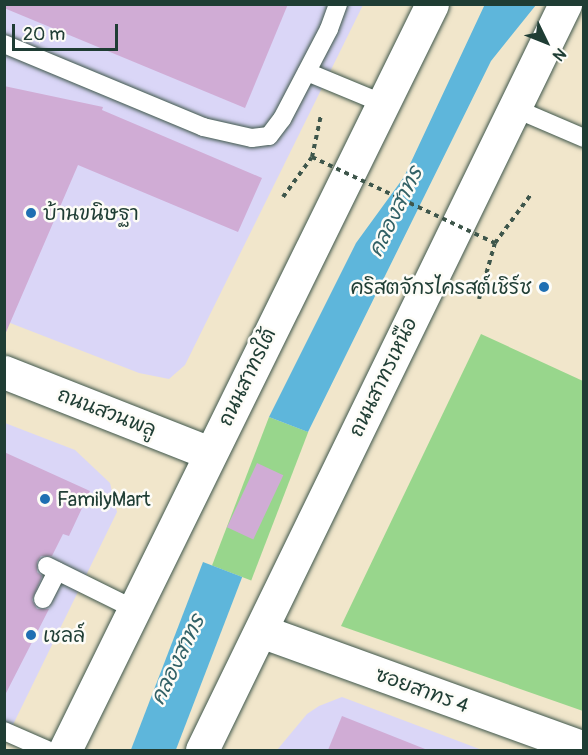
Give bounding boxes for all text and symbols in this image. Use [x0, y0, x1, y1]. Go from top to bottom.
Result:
scale bar [15, 12, 122, 50]
north arrow [516, 12, 576, 72]
text: 20 m [23, 23, 65, 46]
text: N [548, 43, 570, 65]
water label: คลองสาทร [363, 163, 429, 261]
place label: บ้านขนิษฐา [43, 201, 139, 225]
marker: บ้านขนิษฐา [24, 206, 38, 220]
place label: คริสตจักรไครสต์เชิร์ช [351, 275, 532, 299]
marker: คริสตจักรไครสต์เชิร์ช [537, 280, 551, 294]
street label: ถนนสาทรเหนือ [344, 313, 422, 441]
street label: ถนนสาทรใต้ [213, 324, 281, 430]
street label: ถนนสวนพลู [54, 382, 160, 442]
place label: FamilyMart [57, 487, 151, 511]
marker: FamilyMart [38, 492, 52, 506]
water label: คลองสาทร [145, 611, 211, 709]
place label: เชลล์ [43, 623, 85, 647]
marker: เชลล์ [24, 628, 38, 642]
street label: ซอยสาทร 4 [372, 662, 472, 718]

